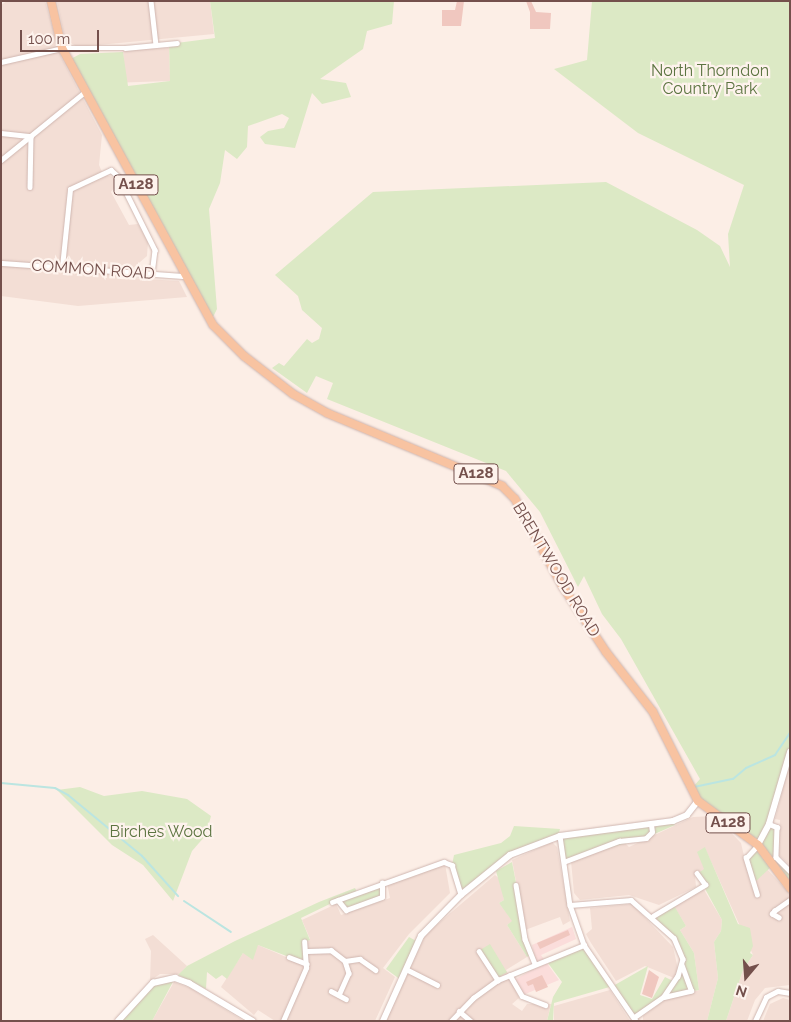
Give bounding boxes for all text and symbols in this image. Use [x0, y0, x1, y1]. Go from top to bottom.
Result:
scale bar [22, 20, 101, 52]
text: 100 m [28, 30, 70, 48]
park label: North Thorndon Country Park [651, 61, 769, 99]
road number: A128 [112, 172, 160, 198]
street label: COMMON ROAD [31, 256, 155, 284]
road number: A128 [452, 462, 500, 486]
street label: BRENTWOOD ROAD [508, 499, 604, 641]
road number: A128 [704, 810, 752, 836]
park label: Birches Wood [109, 822, 213, 842]
north arrow [721, 952, 771, 1002]
text: N [734, 982, 749, 1001]

